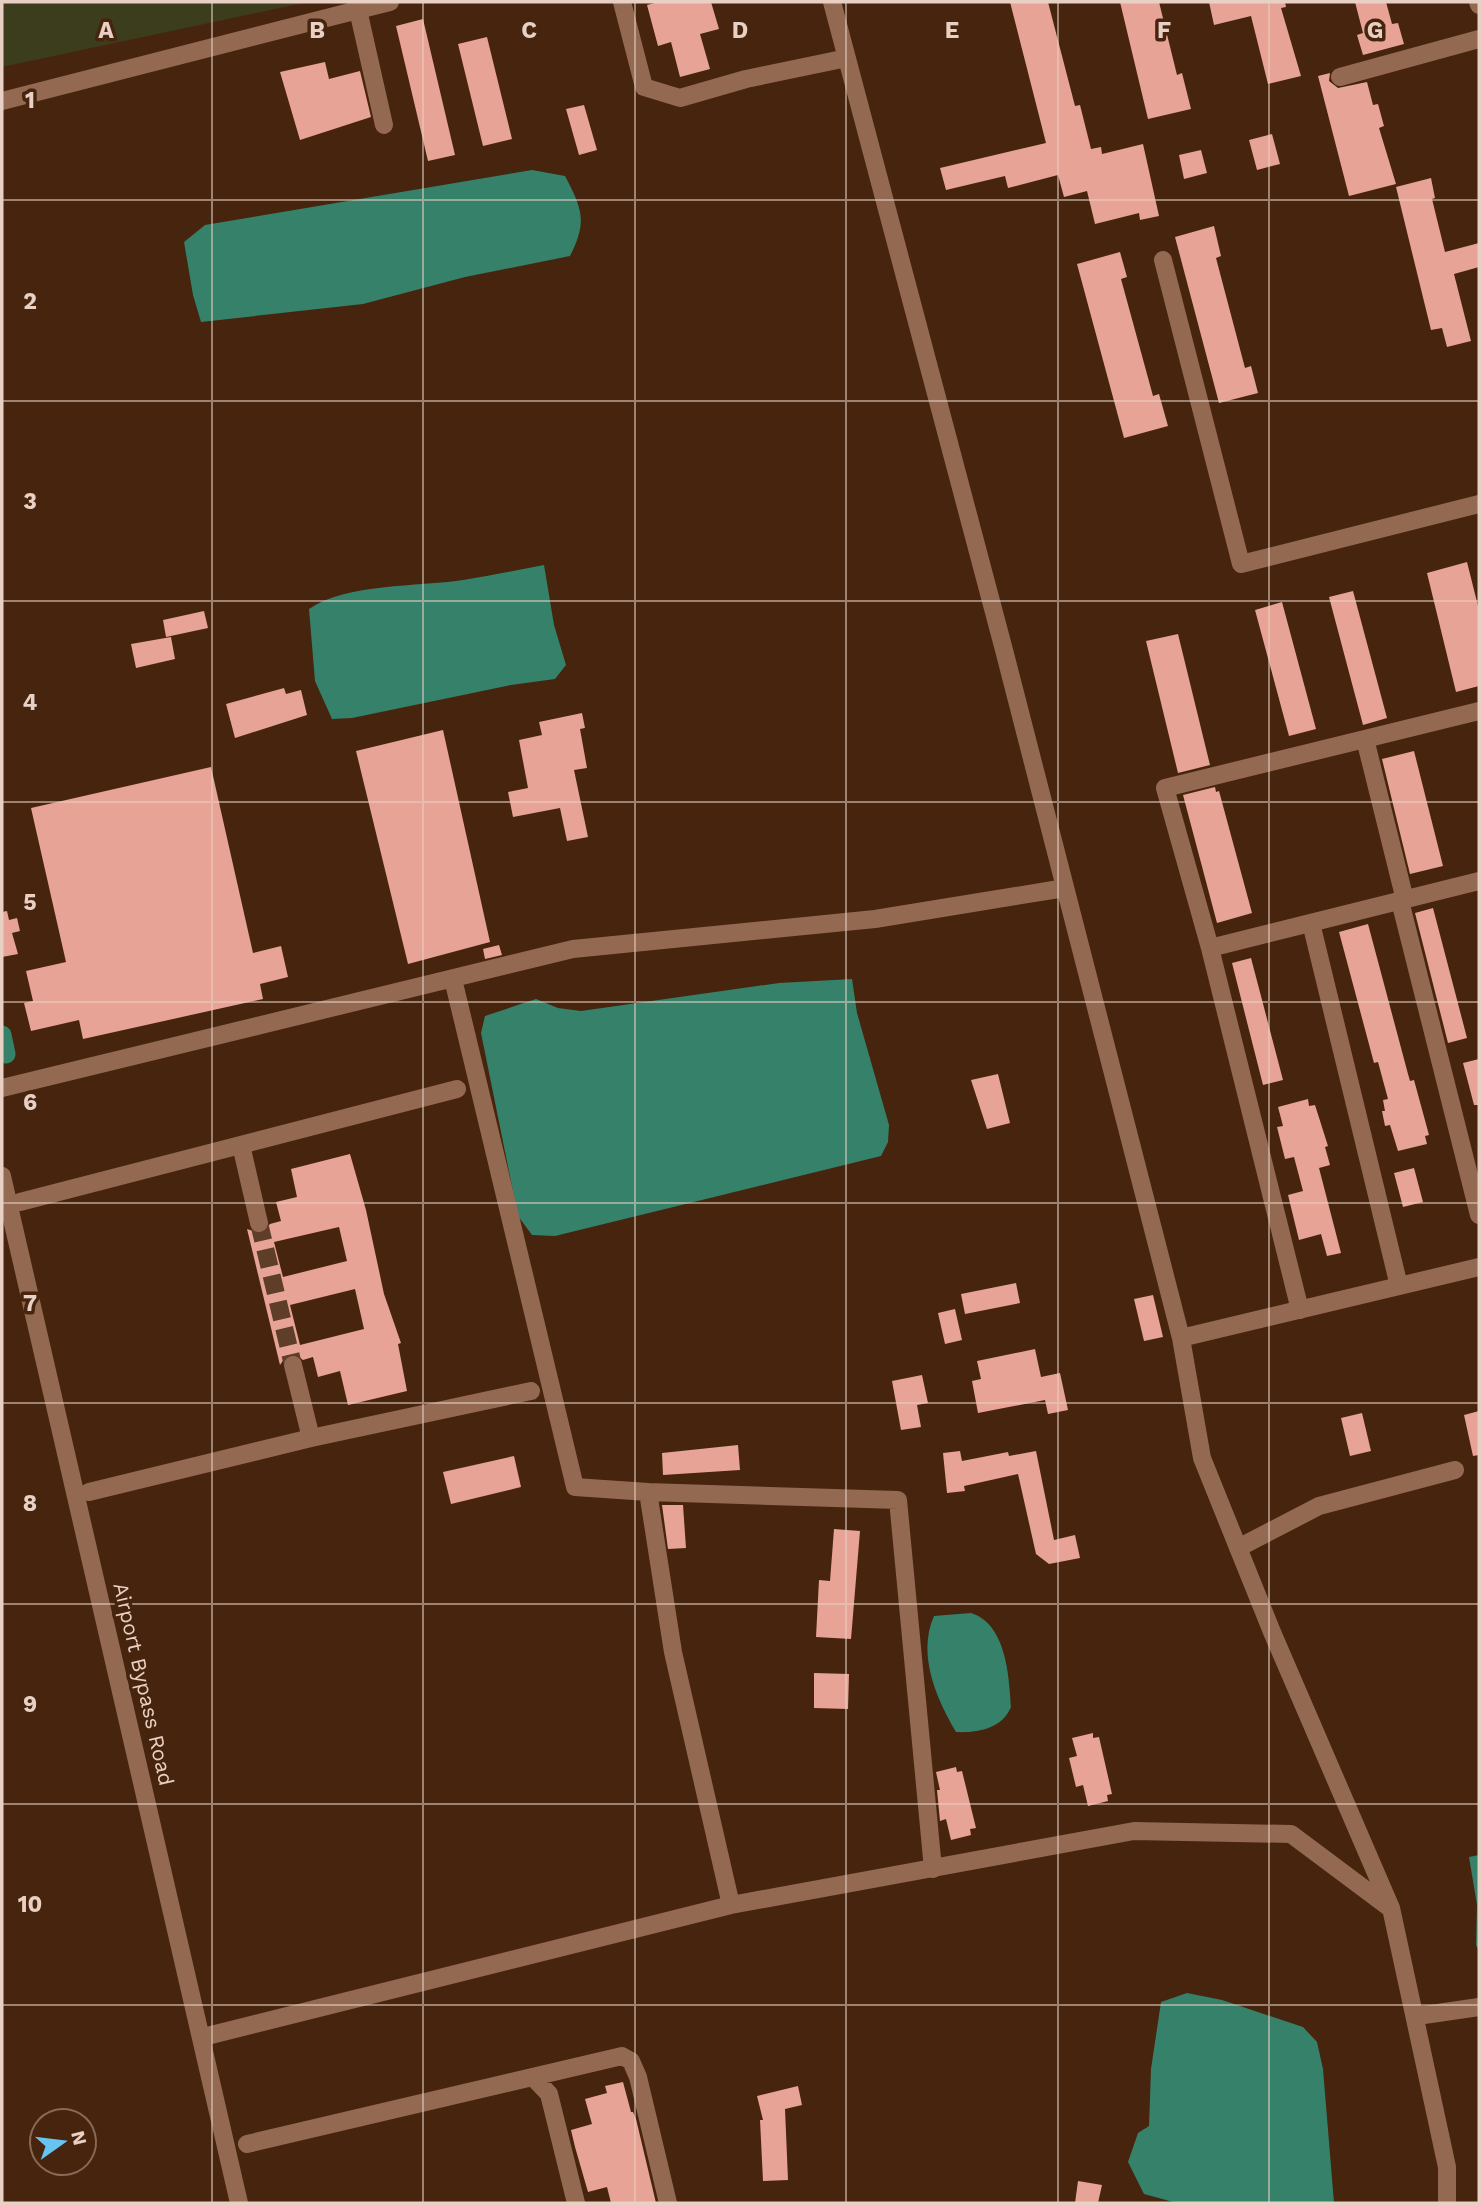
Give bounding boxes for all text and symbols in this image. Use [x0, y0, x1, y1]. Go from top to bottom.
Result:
text: A [98, 17, 114, 44]
text: B [309, 17, 325, 44]
text: C [521, 17, 537, 44]
text: D [732, 17, 748, 44]
text: E [945, 17, 959, 44]
text: F [1157, 17, 1171, 44]
text: G [1367, 17, 1383, 44]
text: 1 [25, 87, 35, 114]
text: 2 [23, 288, 37, 315]
text: 3 [23, 488, 37, 515]
text: 4 [23, 689, 38, 716]
text: 5 [23, 889, 37, 916]
text: 6 [23, 1089, 37, 1116]
text: 7 [23, 1290, 37, 1317]
text: 8 [23, 1490, 37, 1517]
street label: Airport Bypass Road [108, 1580, 180, 1788]
text: 9 [23, 1691, 37, 1718]
text: 10 [18, 1891, 42, 1918]
north arrow [28, 2107, 98, 2177]
text: N [66, 2128, 92, 2148]

